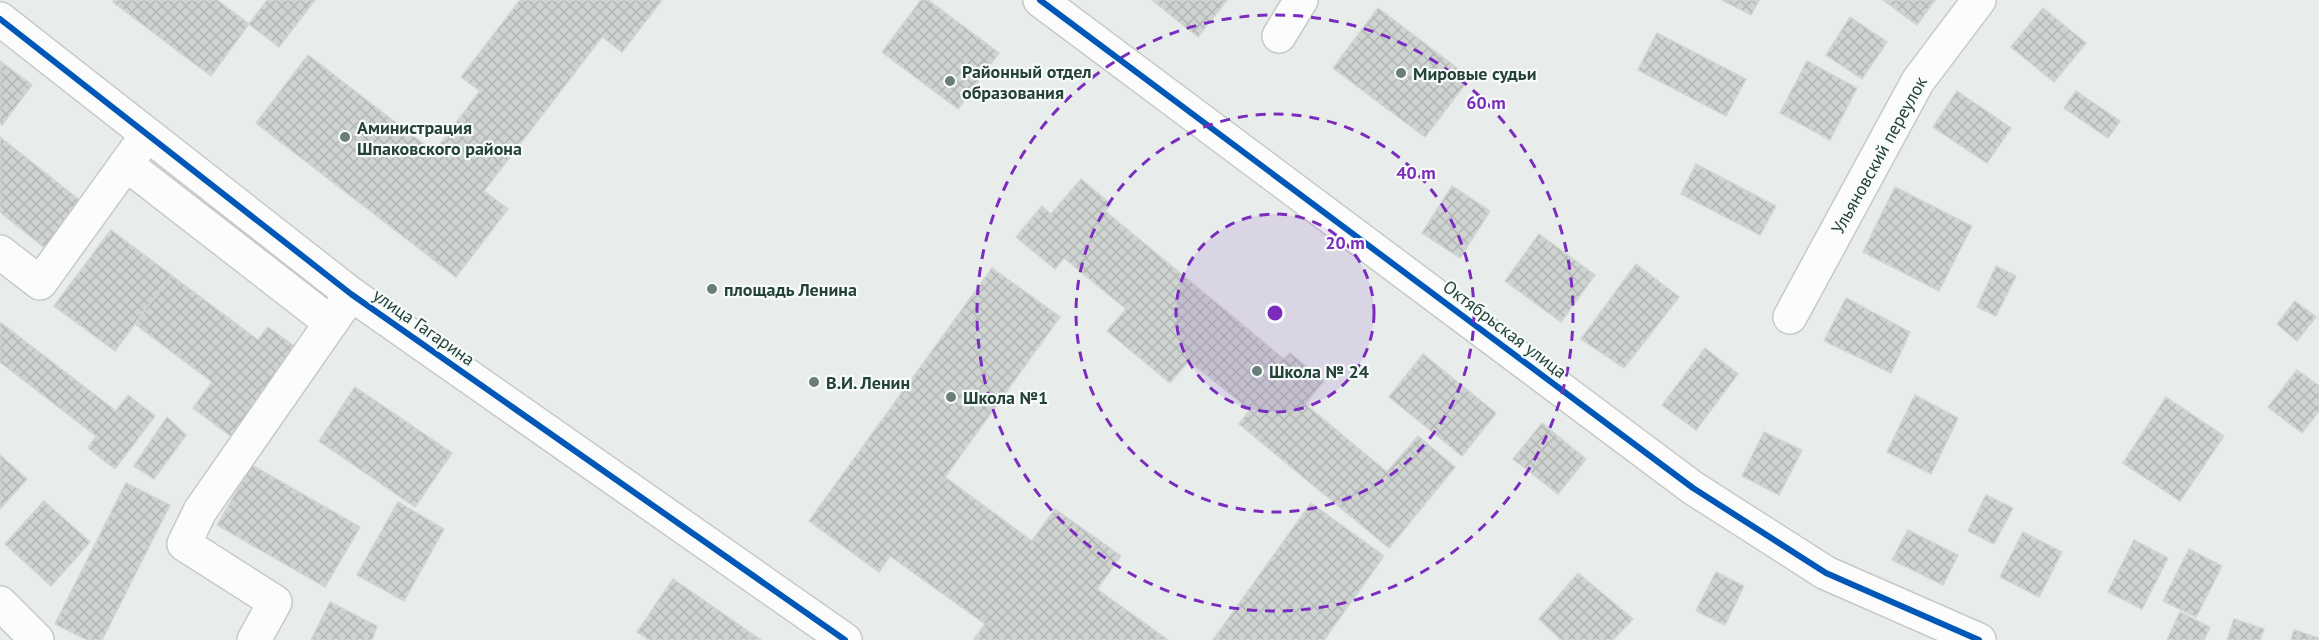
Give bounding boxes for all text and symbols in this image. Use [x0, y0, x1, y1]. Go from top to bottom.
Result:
place label: Районный отдел образования [962, 60, 1092, 104]
place label: Мировые судьи [1413, 62, 1536, 85]
marker: Мировые судьи [1394, 66, 1408, 80]
street label: Ульяновский переулок [1826, 72, 1932, 238]
marker: Районный отдел образования [943, 74, 957, 88]
text: 60 m [1466, 91, 1506, 114]
place label: Аминистрация Шпаковского района [357, 116, 522, 160]
marker: Аминистрация Шпаковского района [338, 130, 352, 144]
text: 40 m [1396, 161, 1436, 184]
text: 20 m [1325, 231, 1365, 254]
street label: Октябрьская улица [1439, 275, 1571, 383]
place label: площадь Ленина [724, 278, 857, 301]
marker: площадь Ленина [705, 282, 719, 296]
street label: улица Гагарина [369, 283, 479, 371]
centre of rings [1265, 303, 1285, 323]
place label: Школа № 24 [1269, 360, 1369, 383]
marker: Школа № 24 [1250, 364, 1264, 378]
place label: В.И. Ленин [826, 371, 910, 394]
marker: В.И. Ленин [807, 375, 821, 389]
place label: Школа №1 [963, 386, 1048, 409]
marker: Школа №1 [944, 390, 958, 404]

